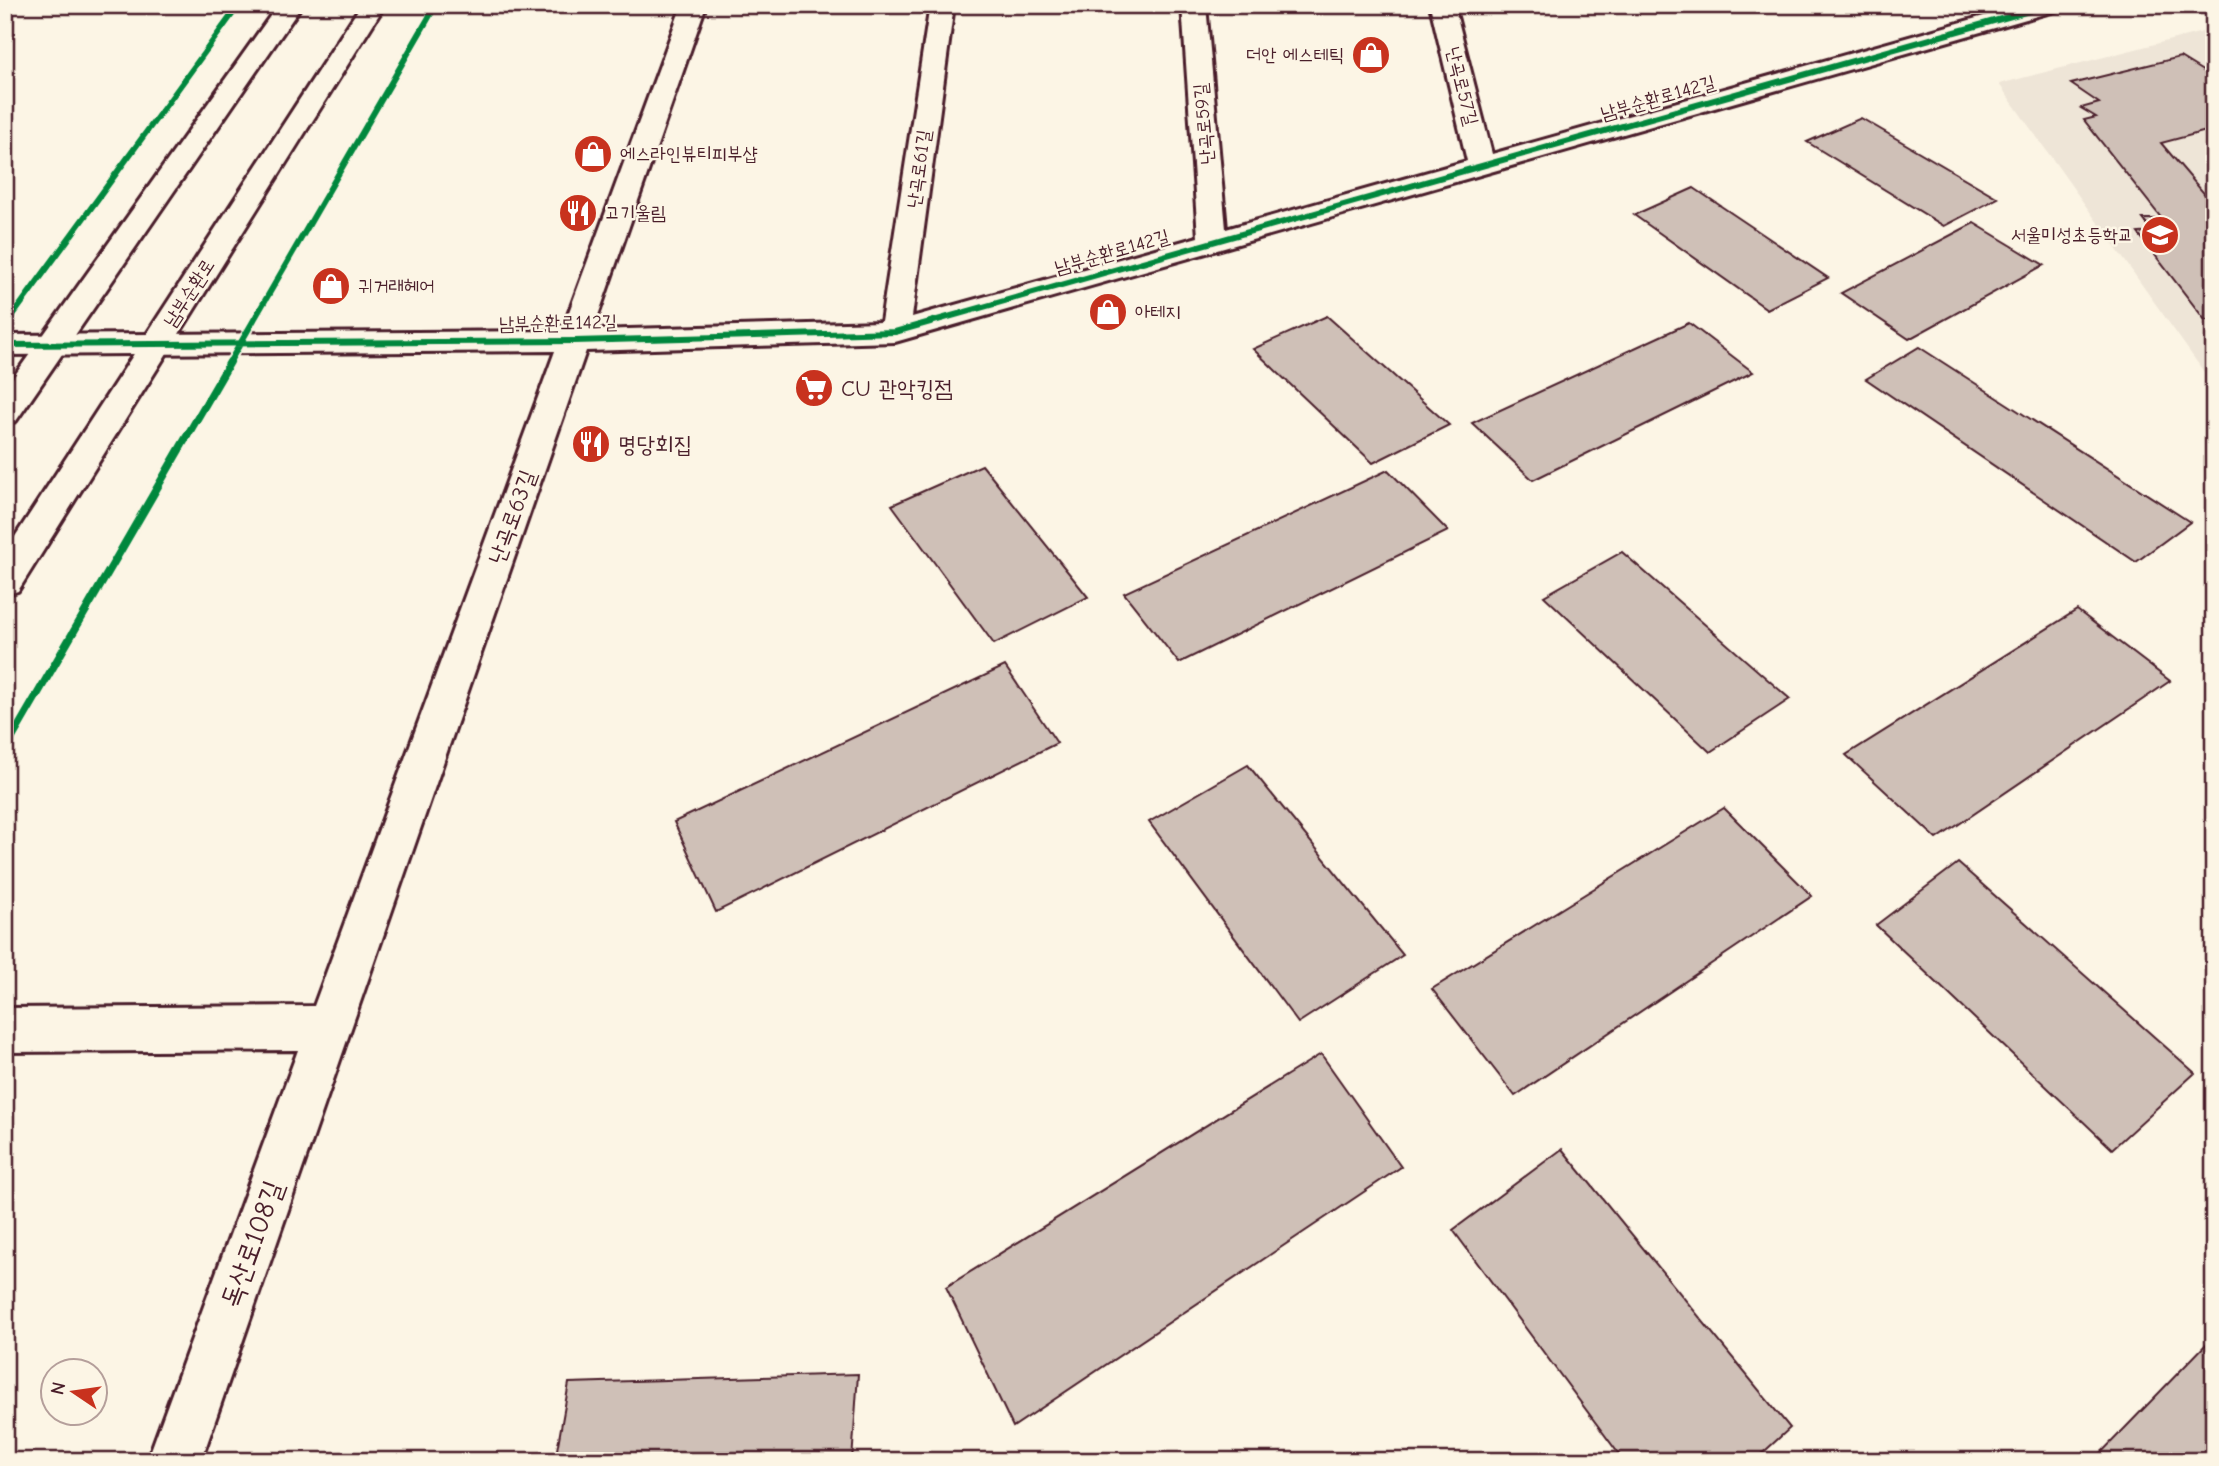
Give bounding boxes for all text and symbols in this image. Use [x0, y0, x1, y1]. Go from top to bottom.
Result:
shop icon: 더안 에스테틱 [1350, 34, 1392, 76]
place label: 더안 에스테틱 [1246, 44, 1344, 66]
street label: 난곡로57길 [1442, 44, 1482, 128]
street label: 남부순환로142길 [1598, 71, 1718, 125]
street label: 난곡로59길 [1189, 82, 1219, 166]
street label: 난곡로61길 [903, 128, 935, 210]
shop icon: 에스라인뷰티피부샵 [572, 133, 614, 175]
place label: 에스라인뷰티피부샵 [620, 143, 758, 165]
restaurant icon: 고기울림 [557, 192, 599, 234]
place label: 고기울림 [605, 202, 666, 224]
school or university icon: 서울미성초등학교 [2139, 214, 2181, 256]
place label: 서울미성초등학교 [2011, 224, 2133, 246]
street label: 남부순환로142길 [1052, 225, 1172, 279]
street label: 남부순환로 [159, 255, 219, 331]
shop icon: 귀거래헤어 [310, 265, 352, 307]
place label: 귀거래헤어 [358, 275, 434, 297]
shop icon: 아테지 [1087, 291, 1129, 333]
place label: 아테지 [1135, 301, 1181, 323]
street label: 남부순환로142길 [499, 311, 617, 335]
supermarket icon: CU 관악킹점 [793, 367, 835, 409]
place label: CU 관악킹점 [841, 375, 953, 402]
restaurant icon: 명당회집 [570, 423, 612, 465]
place label: 명당회집 [618, 431, 692, 458]
street label: 난곡로63길 [483, 466, 541, 568]
street label: 독산로108길 [214, 1176, 290, 1312]
north arrow [38, 1358, 108, 1428]
text: N [46, 1380, 71, 1397]

